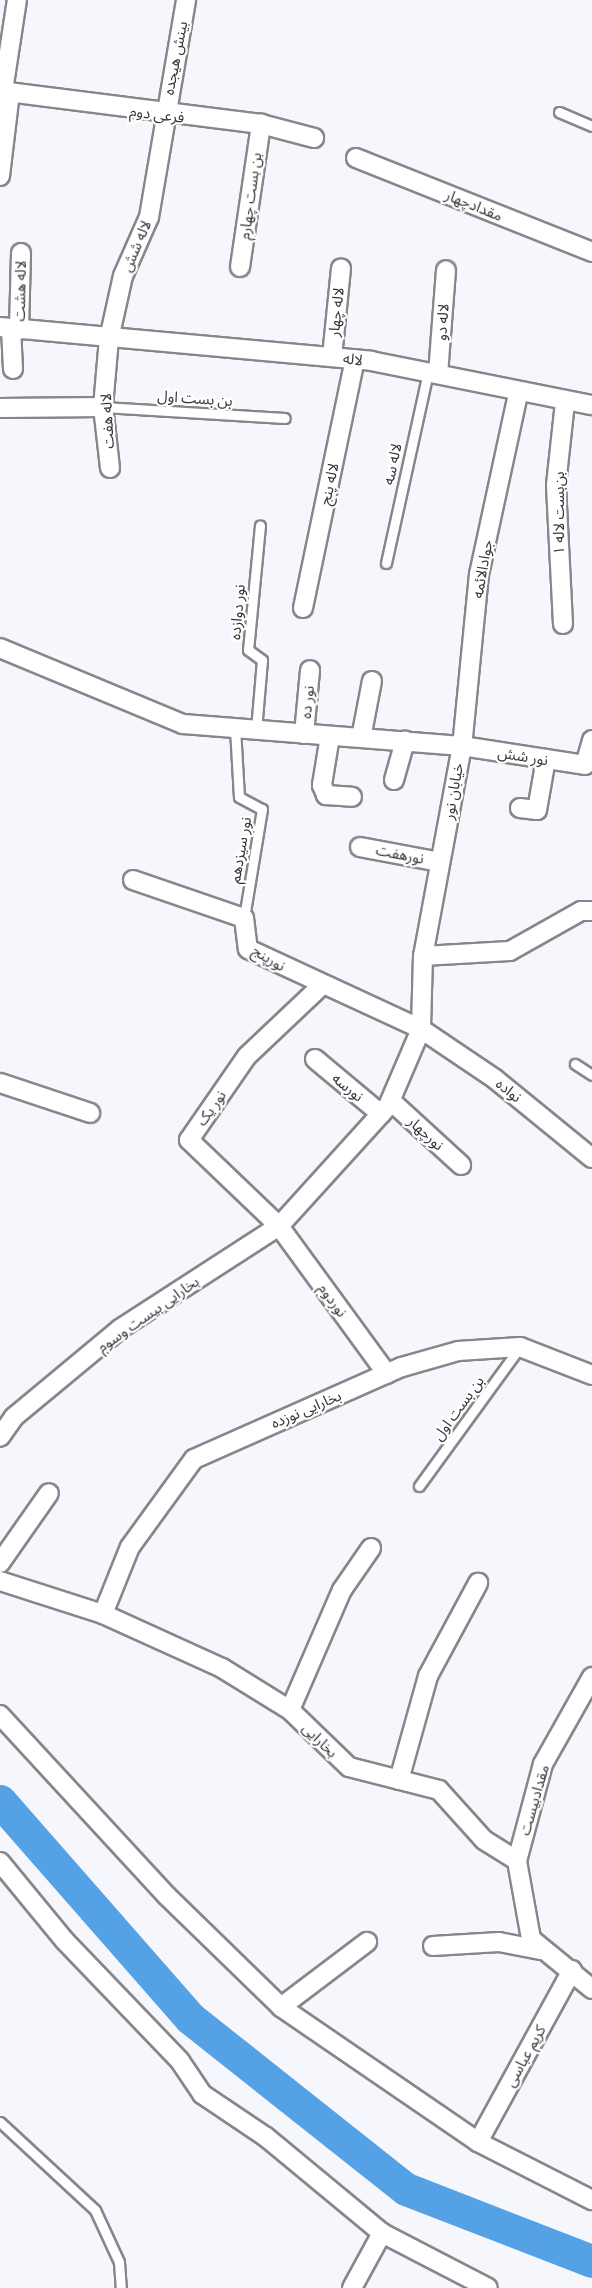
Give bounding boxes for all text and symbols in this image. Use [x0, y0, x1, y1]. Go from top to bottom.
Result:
street label: بینش هیجده [159, 20, 191, 96]
street label: فرعی دوم [128, 102, 186, 126]
street label: بن بست چهارم [235, 151, 265, 241]
street label: مقدادچهار [443, 185, 505, 225]
street label: لاله شش [117, 218, 155, 274]
street label: لاله هشت [10, 260, 30, 322]
street label: لاله چهار [324, 286, 348, 338]
street label: لاله دو [432, 303, 452, 341]
street label: لاله [342, 349, 364, 369]
street label: بن بست اول [157, 386, 233, 410]
street label: لاله هفت [97, 393, 117, 449]
street label: لاله سه [379, 441, 405, 487]
street label: لاله پنج [316, 461, 342, 507]
street label: بن‌بست لاله ۱ [550, 471, 568, 555]
street label: جوادالائمه [468, 538, 496, 600]
street label: نور دوازده [226, 584, 248, 640]
street label: نور ده [296, 685, 318, 719]
street label: نور شش [497, 743, 549, 769]
street label: خیابان نور [439, 761, 467, 821]
street label: نور سیزدهم [225, 815, 255, 885]
street label: نورهفت [375, 841, 425, 867]
street label: نورپنج [249, 941, 289, 975]
street label: نورسه [329, 1069, 367, 1105]
street label: نواده [492, 1074, 526, 1106]
street label: نور یک [192, 1087, 230, 1129]
street label: نورچهار [404, 1112, 448, 1154]
street label: بخارایی بیست وسوم [94, 1272, 202, 1356]
street label: نوردوم [315, 1280, 351, 1320]
street label: بن بست اول [429, 1372, 487, 1444]
street label: بخارایی نوزده [268, 1386, 344, 1432]
street label: بخارایی [299, 1719, 341, 1761]
street label: مقدادبیست [515, 1763, 553, 1837]
street label: کریم عباسی [501, 2022, 549, 2090]

